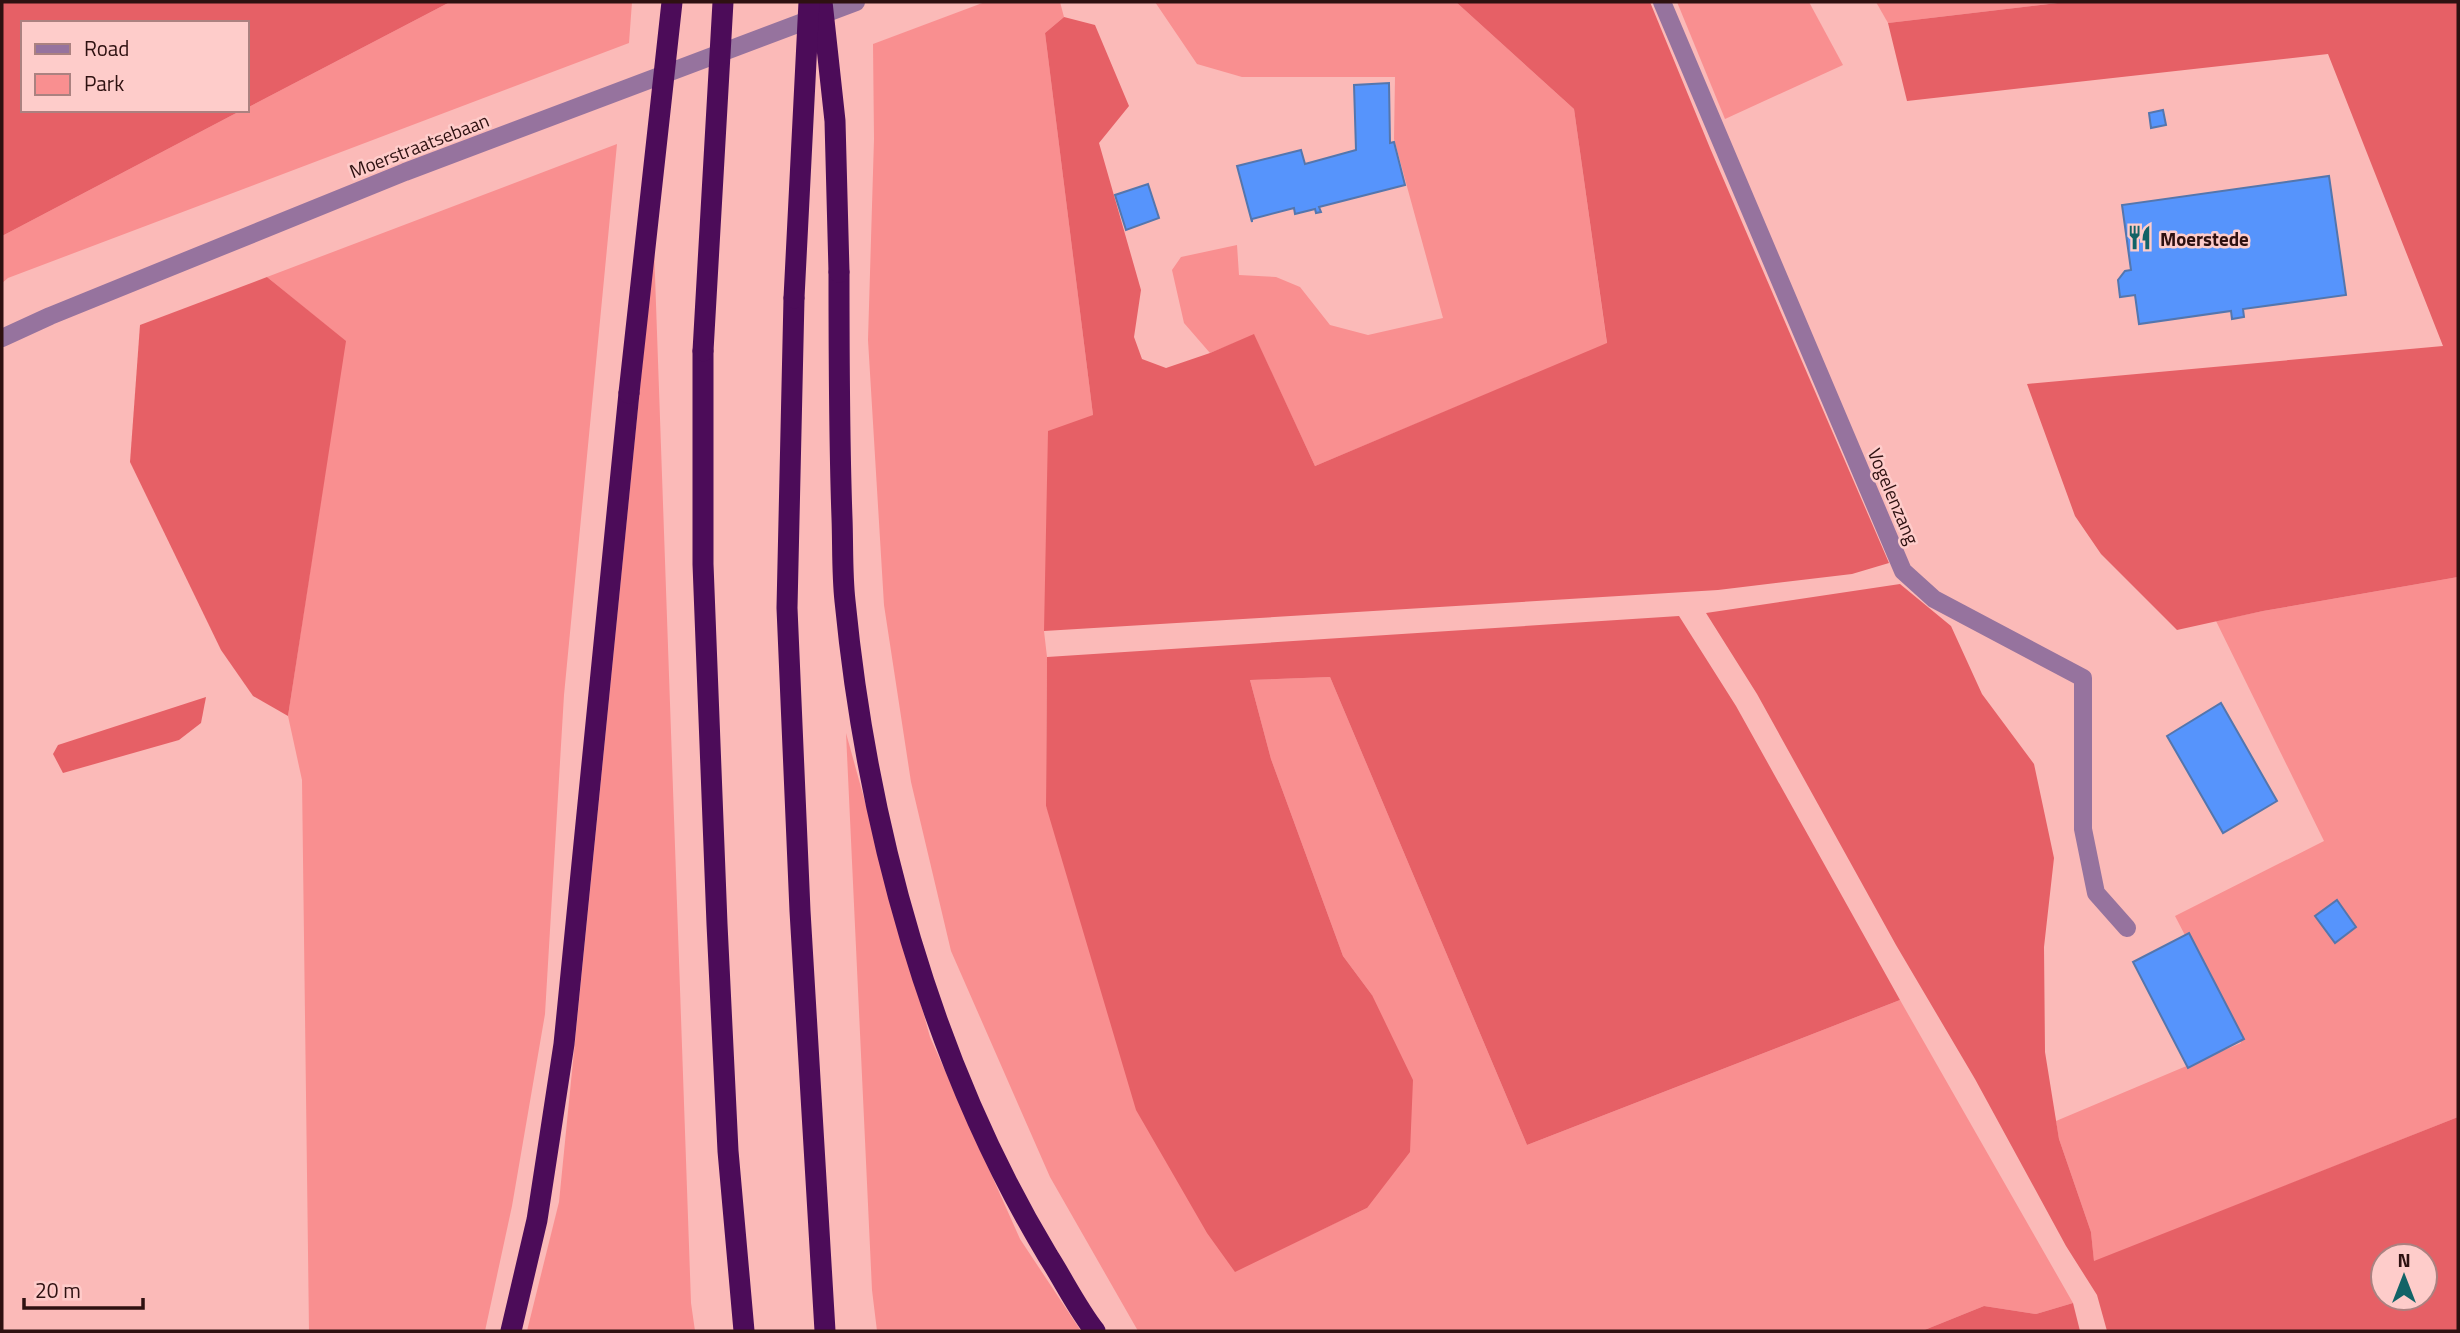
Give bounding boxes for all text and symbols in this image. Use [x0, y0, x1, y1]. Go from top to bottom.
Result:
legend [21, 21, 248, 112]
text: Road [84, 32, 129, 64]
text: Park [84, 67, 124, 99]
street label: Moerstraatsebaan [345, 105, 493, 185]
restaurant icon: Moerstede [2126, 224, 2154, 252]
place label: Moerstede [2160, 224, 2249, 253]
street label: Vogelenzang [1861, 443, 1927, 549]
north arrow [2369, 1242, 2439, 1312]
text: N [2397, 1245, 2411, 1274]
scale bar [24, 1266, 144, 1310]
text: 20 m [35, 1274, 81, 1306]

